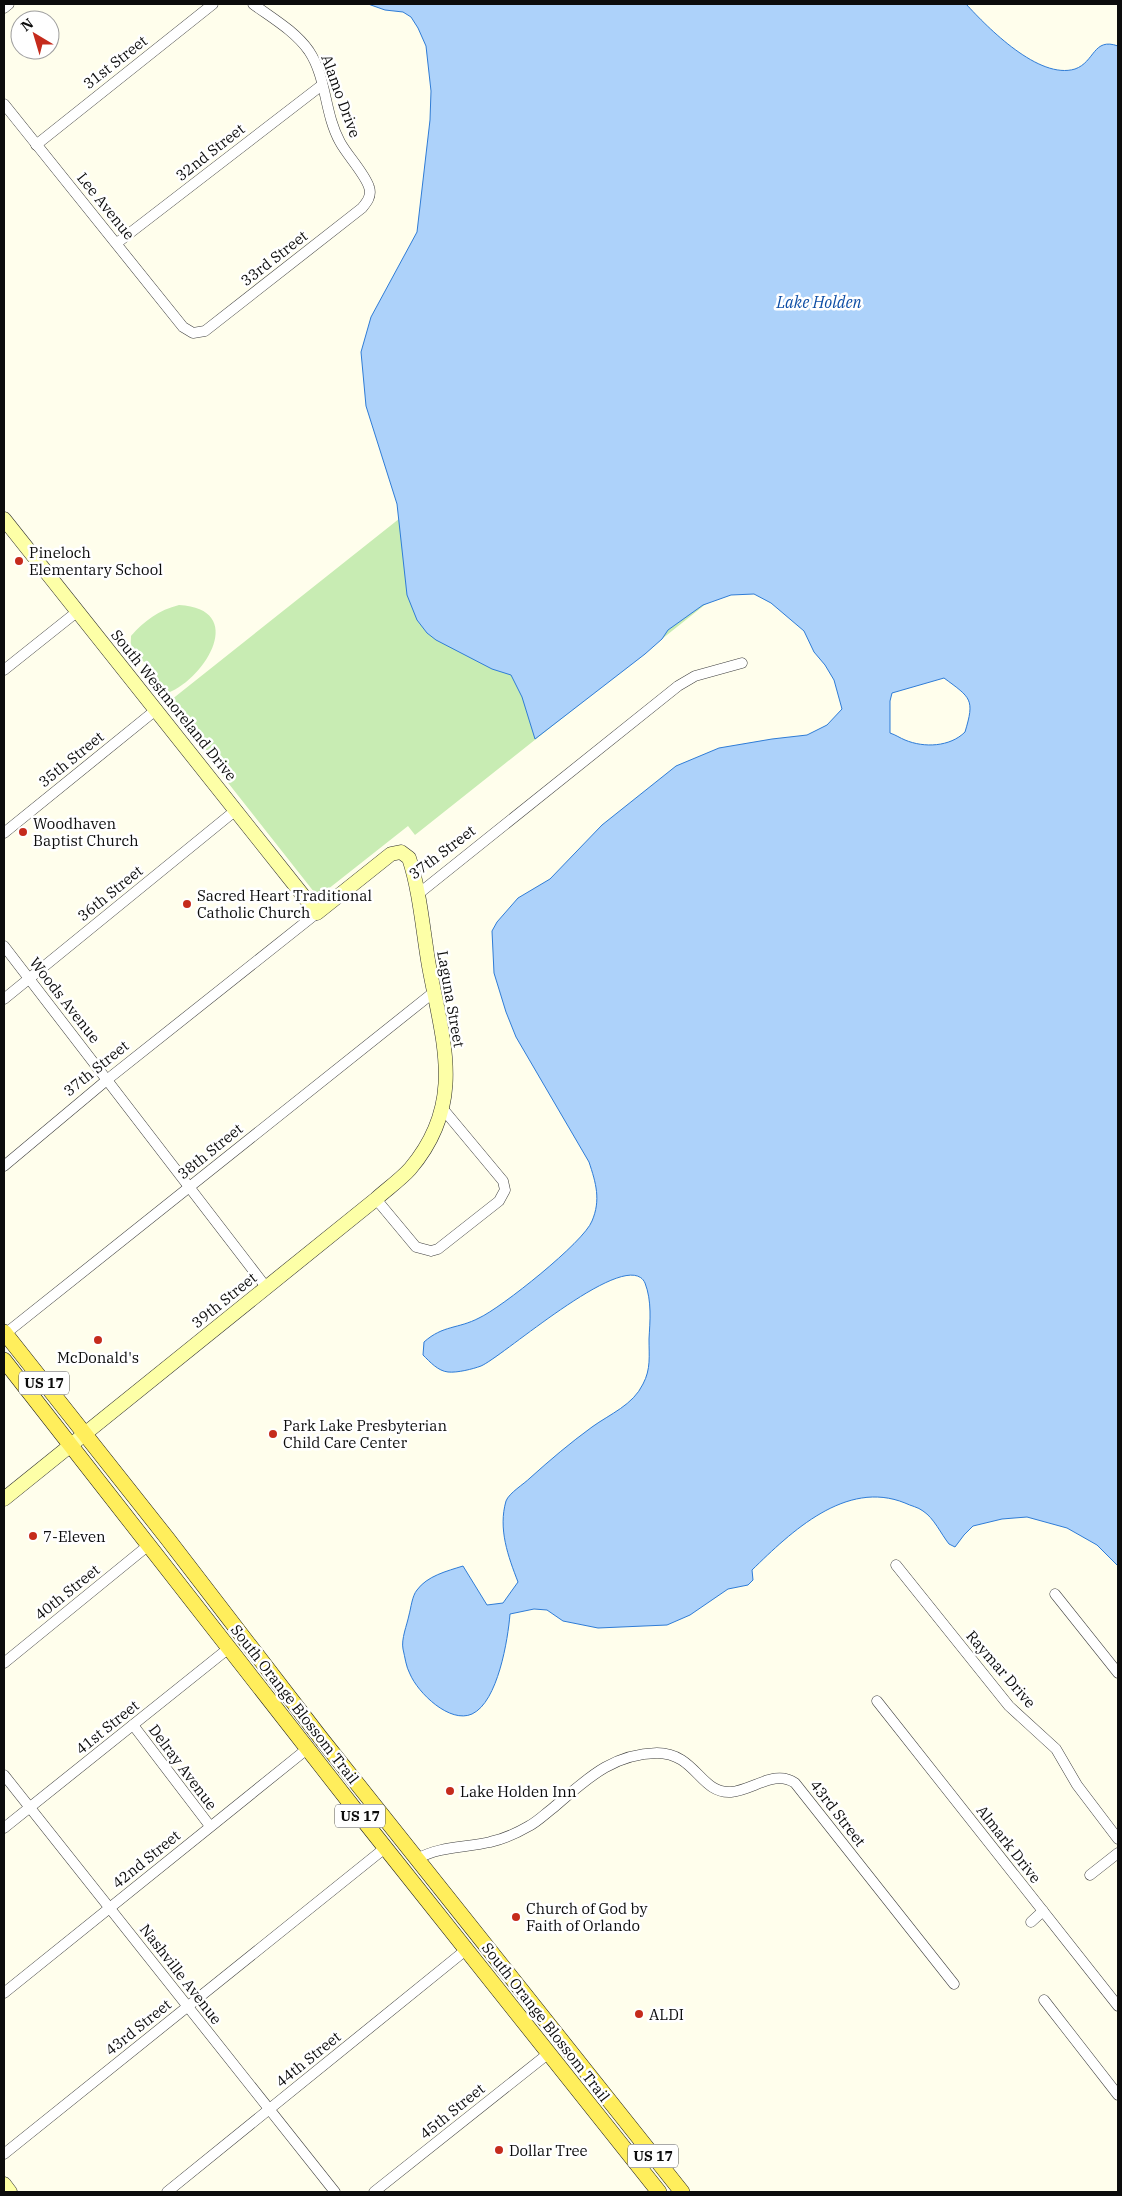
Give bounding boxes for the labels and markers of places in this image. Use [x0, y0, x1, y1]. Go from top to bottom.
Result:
place label: Pineloch Elementary School [29, 543, 163, 579]
marker: Pineloch Elementary School [13, 555, 25, 567]
place label: Woodhaven Baptist Church [33, 814, 139, 850]
marker: Woodhaven Baptist Church [17, 826, 29, 838]
place label: Sacred Heart Traditional Catholic Church [197, 886, 372, 922]
marker: Sacred Heart Traditional Catholic Church [181, 898, 193, 910]
marker: McDonald's [92, 1334, 104, 1346]
place label: McDonald's [57, 1348, 139, 1367]
place label: Park Lake Presbyterian Child Care Center [283, 1416, 447, 1452]
marker: Park Lake Presbyterian Child Care Center [267, 1428, 279, 1440]
place label: 7-Eleven [43, 1527, 106, 1546]
marker: 7-Eleven [27, 1530, 39, 1542]
place label: Lake Holden Inn [460, 1782, 577, 1801]
marker: Lake Holden Inn [444, 1785, 456, 1797]
place label: Church of God by Faith of Orlando [526, 1899, 648, 1935]
marker: Church of God by Faith of Orlando [510, 1911, 522, 1923]
place label: ALDI [649, 2005, 684, 2024]
marker: ALDI [633, 2008, 645, 2020]
place label: Dollar Tree [509, 2141, 588, 2160]
marker: Dollar Tree [493, 2144, 505, 2156]

